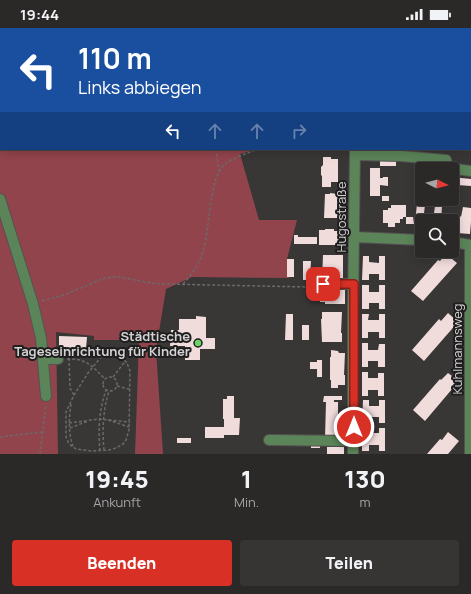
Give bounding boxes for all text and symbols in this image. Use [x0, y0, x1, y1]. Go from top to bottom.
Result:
text: 19:44 [20, 4, 59, 25]
text: 110 m [78, 39, 152, 77]
icon: left [12, 44, 64, 96]
text: Links abbiegen [78, 75, 202, 99]
icon: left [162, 120, 184, 142]
icon: ahead [204, 120, 226, 142]
icon: ahead [246, 120, 268, 142]
icon: right [288, 120, 310, 142]
north arrow [415, 162, 459, 206]
map controls [415, 162, 459, 258]
street label: Hugostraße [332, 181, 350, 253]
button: search [415, 214, 459, 258]
pin [306, 267, 340, 301]
icon: arrive [312, 273, 334, 295]
street label: Kuhlmannsweg [448, 303, 466, 395]
place label: Städtische Tageseinrichtung für Kinder [14, 327, 190, 360]
marker: Städtische Tageseinrichtung für Kinder [193, 338, 203, 348]
position arrow [333, 406, 375, 448]
text: 19:45 [85, 462, 149, 495]
text: 1 [241, 462, 252, 495]
text: 130 [344, 462, 386, 495]
text: Ankunft [93, 493, 141, 511]
text: Min. [234, 493, 259, 511]
text: m [359, 493, 371, 511]
button: Beenden [12, 540, 232, 586]
button: Teilen [240, 540, 459, 586]

